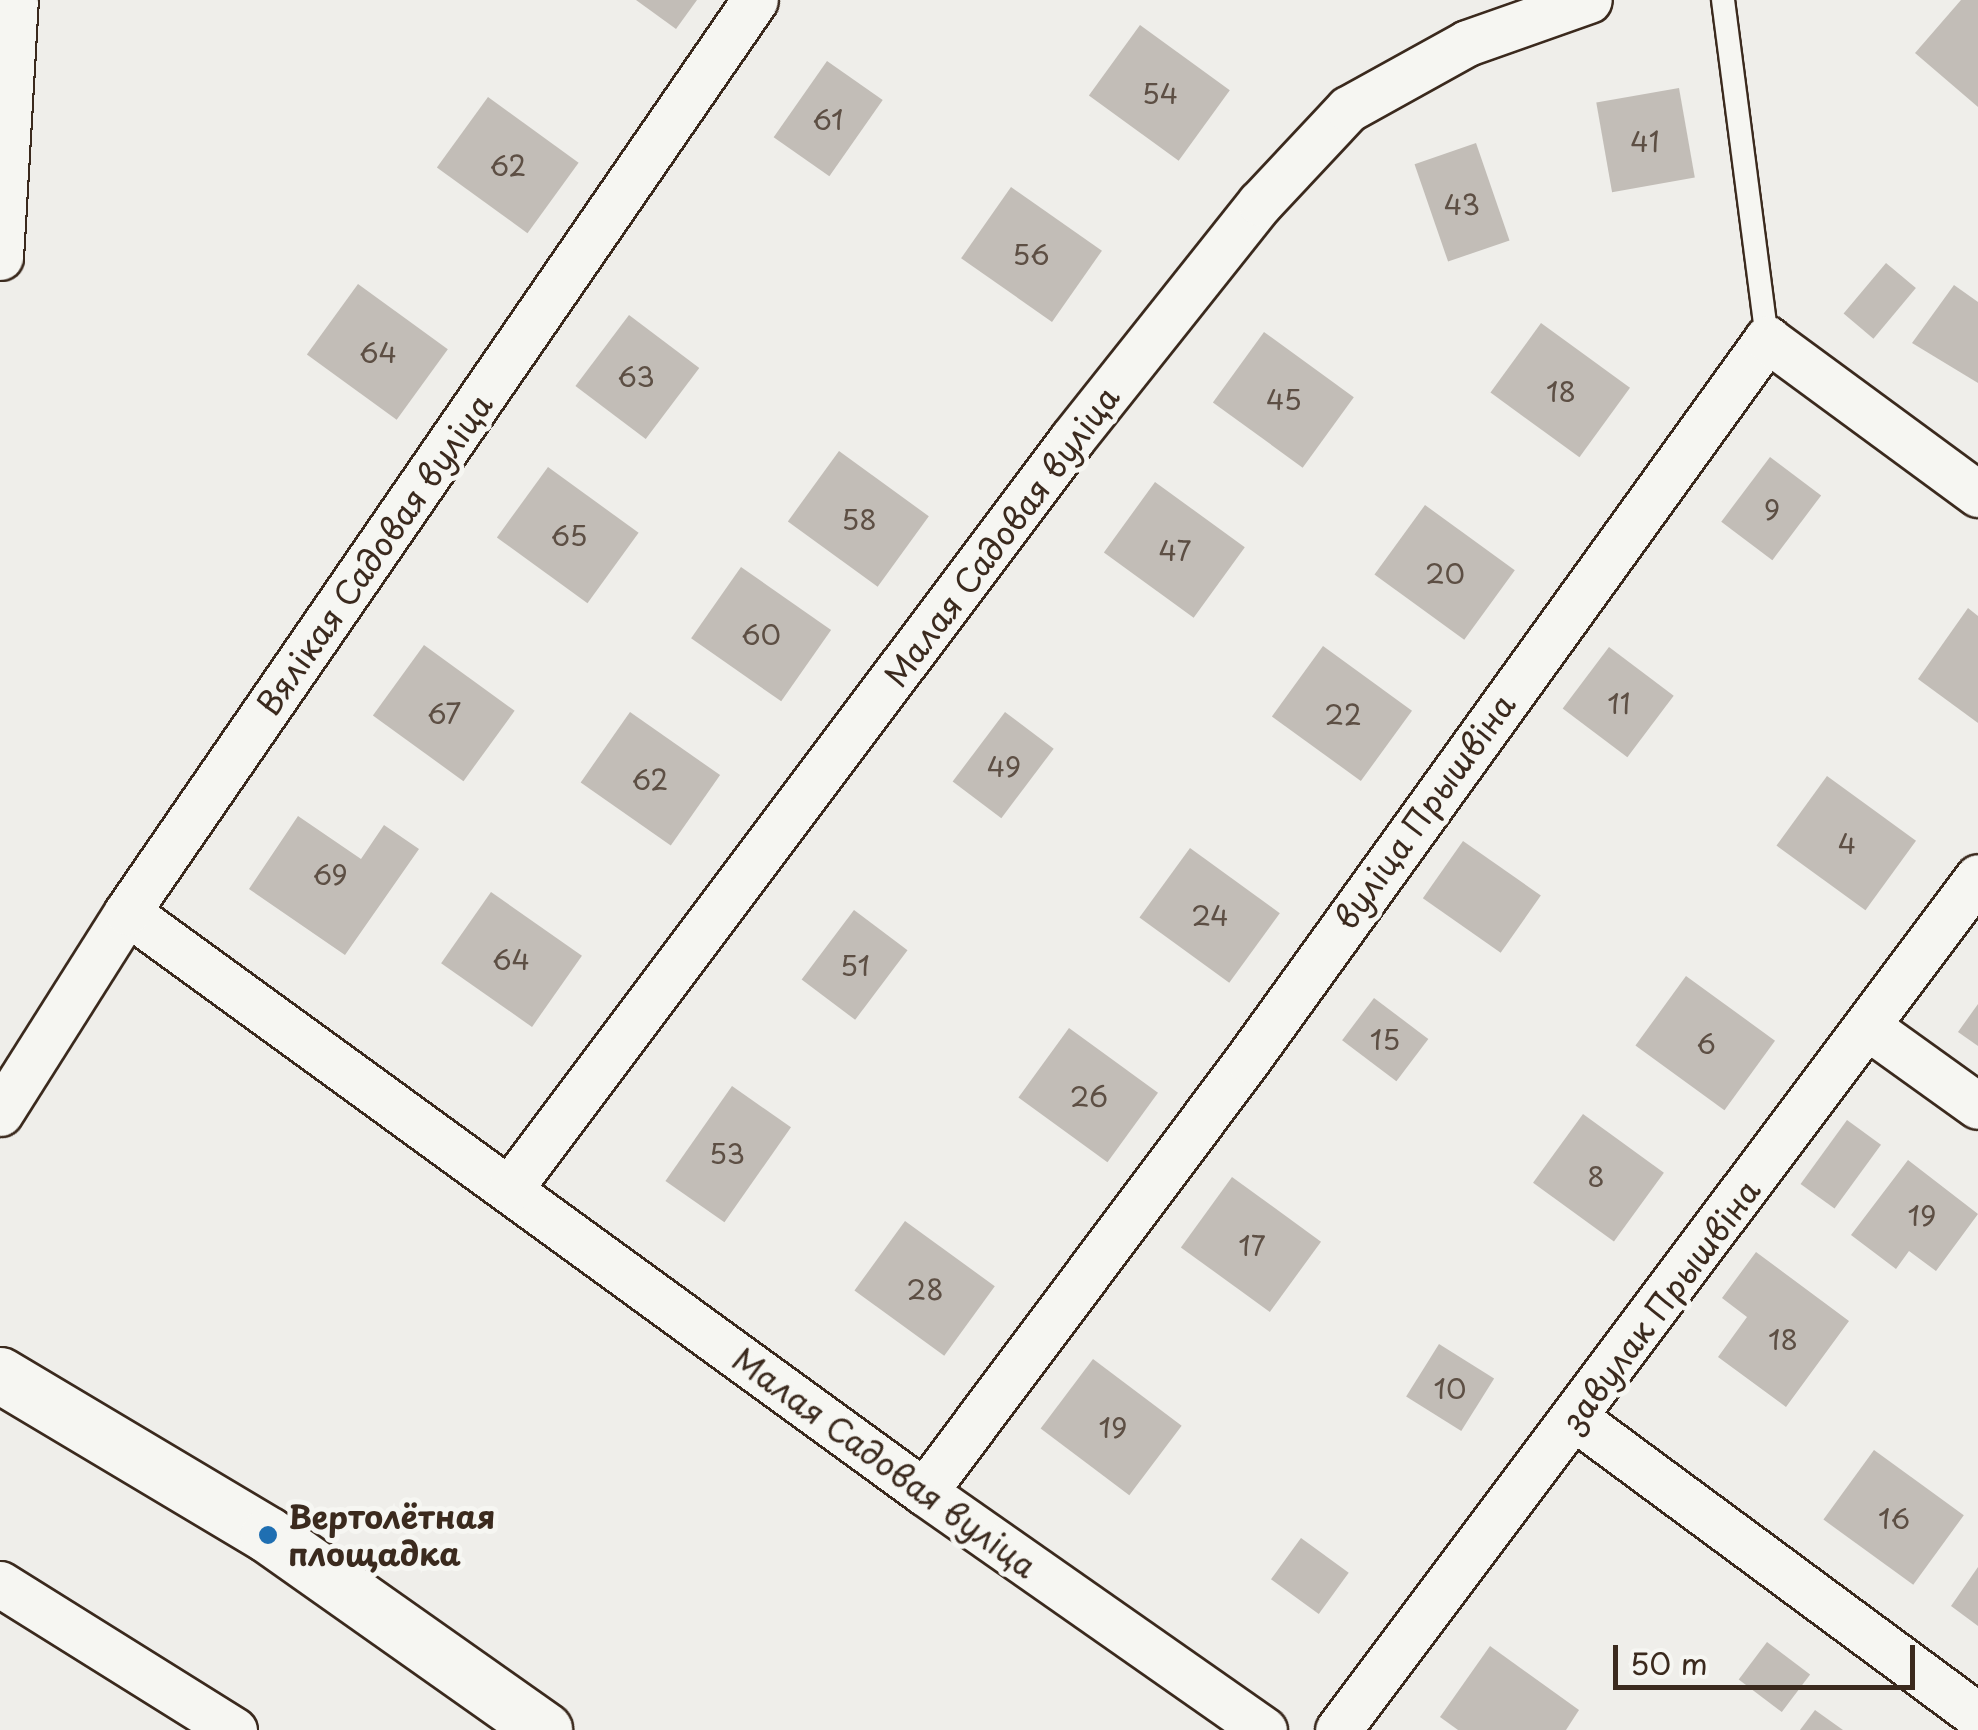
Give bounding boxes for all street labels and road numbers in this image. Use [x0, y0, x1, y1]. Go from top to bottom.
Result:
street label: Малая Садовая вуліца [876, 378, 1126, 694]
street label: Вялікая Садовая вуліца [248, 386, 500, 722]
street label: вуліца Прышвіна [1326, 686, 1522, 936]
street label: завулак Прышвіна [1553, 1171, 1767, 1439]
street label: Малая Садовая вуліца [726, 1339, 1044, 1585]

